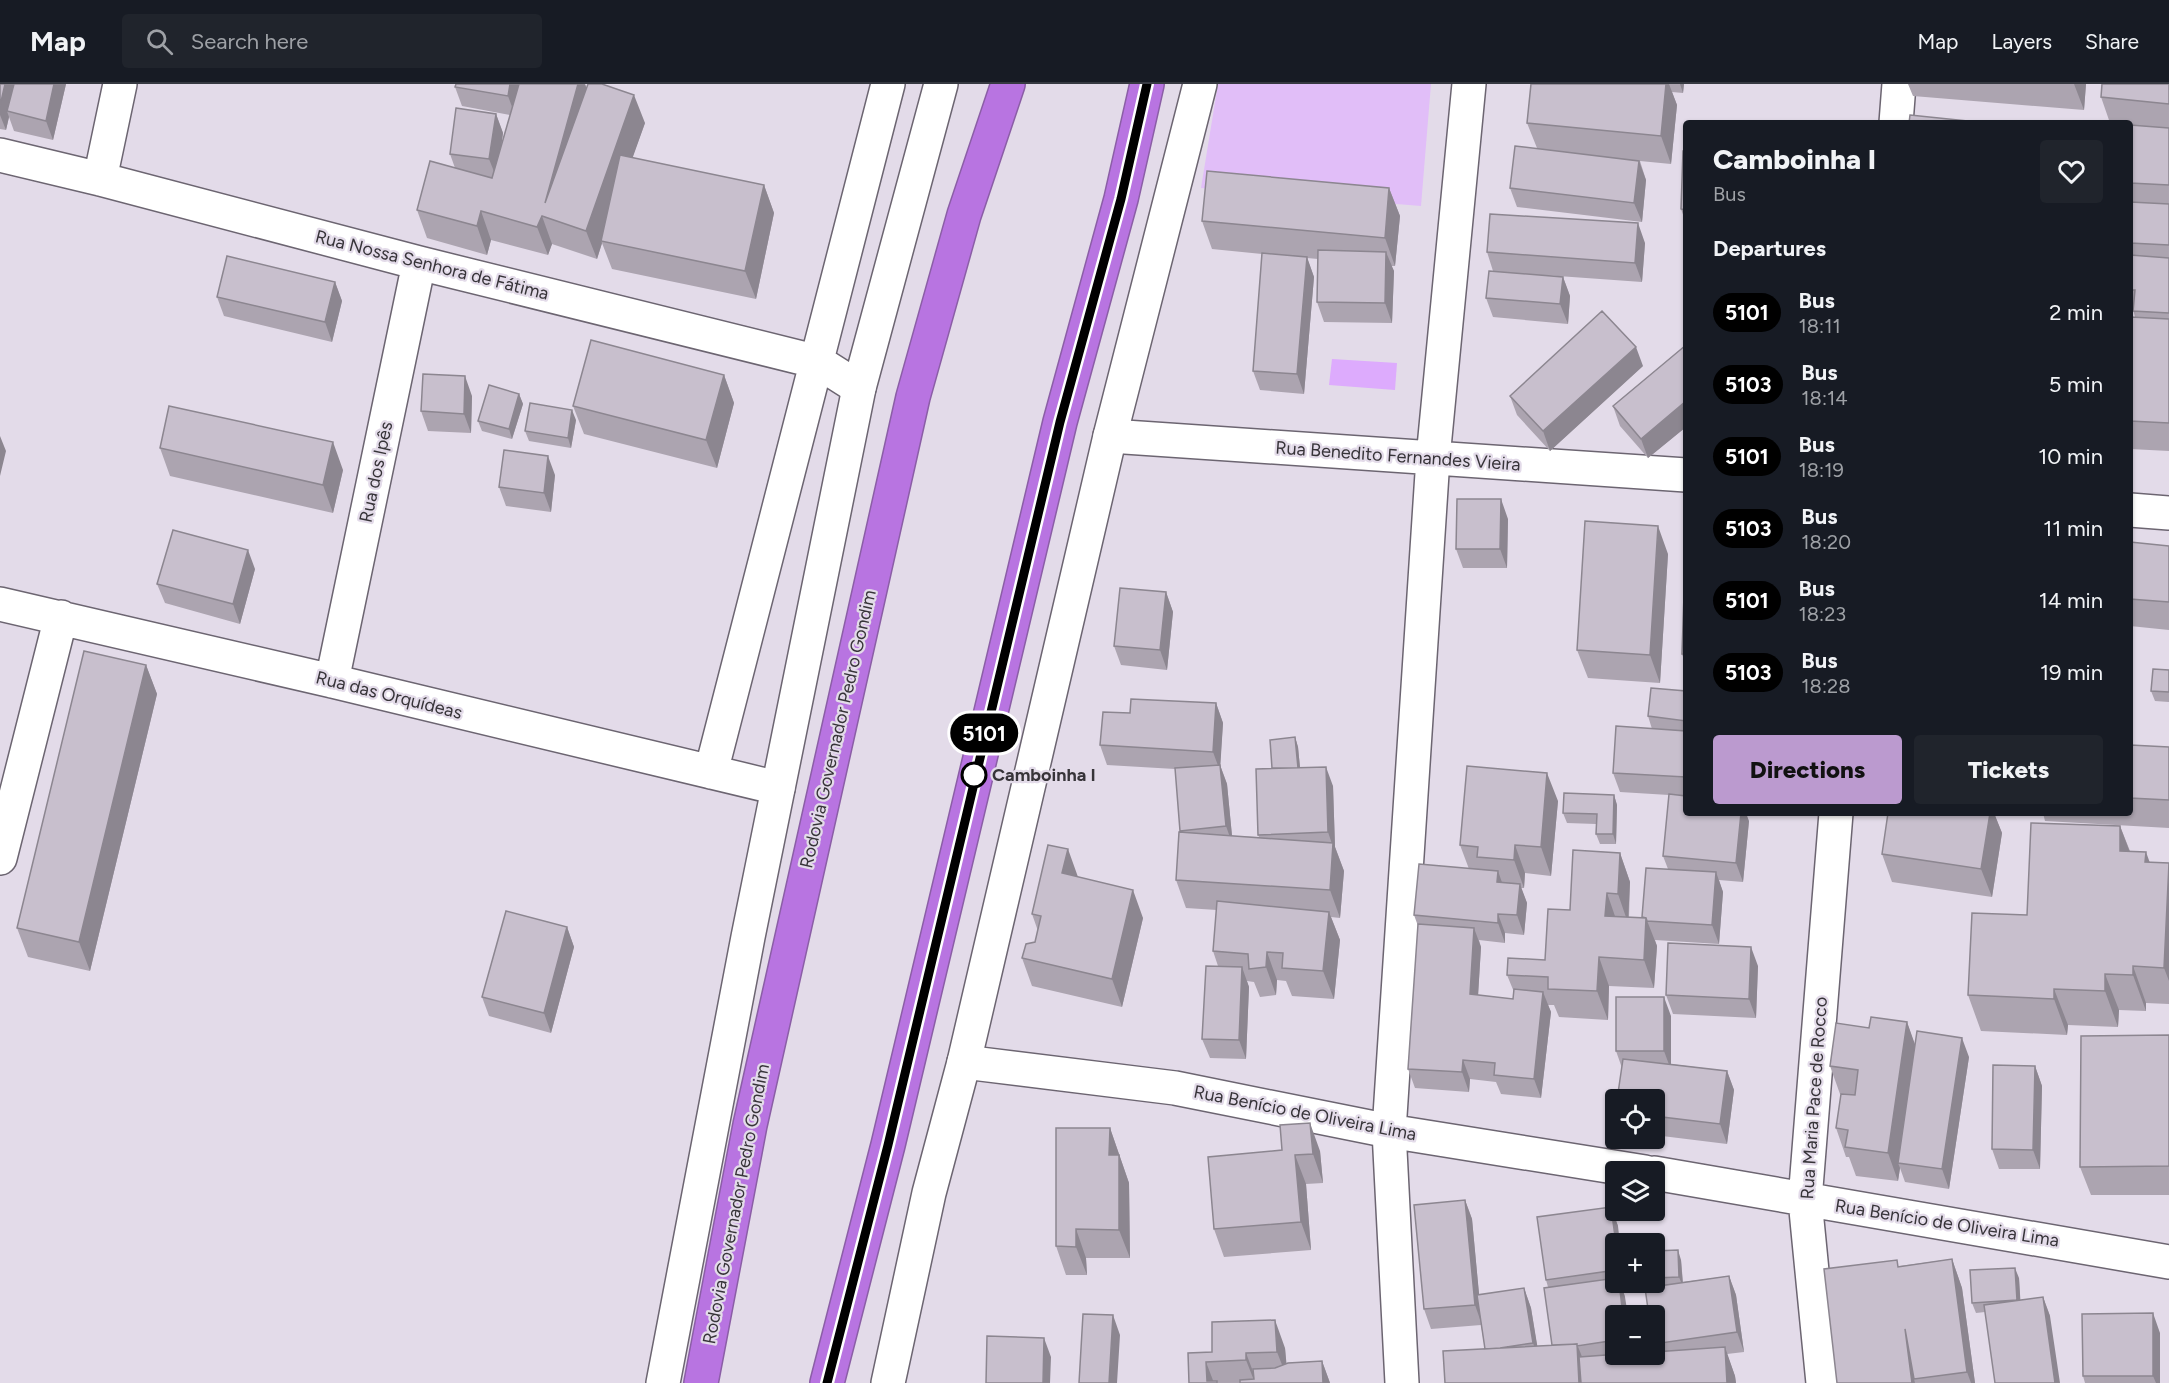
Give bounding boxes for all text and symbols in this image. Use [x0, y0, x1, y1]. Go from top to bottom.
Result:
search box [122, 14, 542, 68]
text: Map [30, 24, 86, 58]
icon: search [143, 25, 176, 58]
text: Search here [191, 28, 308, 55]
text: Map [1918, 29, 1958, 54]
text: Layers [1991, 29, 2052, 54]
text: Share [2085, 29, 2139, 54]
button: heart [2040, 140, 2103, 203]
text: Camboinha I [1713, 142, 1876, 176]
text: Bus [1713, 182, 1746, 206]
street label: Rua Nossa Senhora de Fátima [313, 225, 551, 305]
text: Departures [1713, 235, 1826, 262]
text: Bus [1799, 287, 1835, 314]
text: 2 min [2049, 299, 2103, 326]
text: 5101 [1725, 300, 1769, 325]
text: 18:11 [1799, 314, 1841, 338]
text: Bus [1801, 359, 1838, 386]
text: 5 min [2049, 371, 2103, 398]
text: 5103 [1725, 372, 1771, 397]
text: 18:14 [1801, 386, 1848, 410]
street label: Rua dos Ipês [355, 420, 397, 524]
text: Bus [1799, 431, 1835, 458]
street label: Rua Benedito Fernandes Vieira [1275, 436, 1521, 476]
text: 10 min [2038, 443, 2103, 470]
text: 5101 [1725, 444, 1769, 469]
text: 18:19 [1799, 458, 1844, 482]
text: Bus [1801, 503, 1838, 530]
text: 11 min [2043, 515, 2103, 542]
text: 5103 [1725, 516, 1771, 541]
text: 18:20 [1801, 530, 1851, 554]
text: Bus [1799, 575, 1835, 602]
text: 14 min [2039, 587, 2103, 614]
street label: Rodovia Governador Pedro Gondim [795, 588, 881, 870]
text: 5101 [1725, 588, 1769, 613]
text: 18:23 [1799, 602, 1846, 626]
text: Bus [1801, 647, 1838, 674]
text: 19 min [2040, 659, 2103, 686]
text: 5103 [1725, 660, 1771, 685]
street label: Rua das Orquídeas [314, 666, 464, 724]
text: 18:28 [1801, 674, 1850, 698]
line badge: 5101 [942, 714, 1026, 752]
text: 5101 [962, 721, 1006, 746]
button: Directions [1713, 735, 1902, 804]
button: Tickets [1914, 735, 2103, 804]
marker: Camboinha I [961, 762, 987, 788]
place label: Camboinha I [992, 764, 1096, 786]
street label: Rua Maria Pace de Rocco [1796, 996, 1832, 1200]
street label: Rodovia Governador Pedro Gondim [698, 1062, 774, 1346]
street label: Rua Benício de Oliveira Lima [1192, 1081, 1418, 1145]
map controls [1605, 1089, 1665, 1365]
button: locate [1605, 1089, 1665, 1149]
button: layers [1605, 1161, 1665, 1221]
street label: Rua Benício de Oliveira Lima [1833, 1194, 2061, 1252]
button: + [1605, 1233, 1665, 1293]
button: − [1605, 1305, 1665, 1365]

